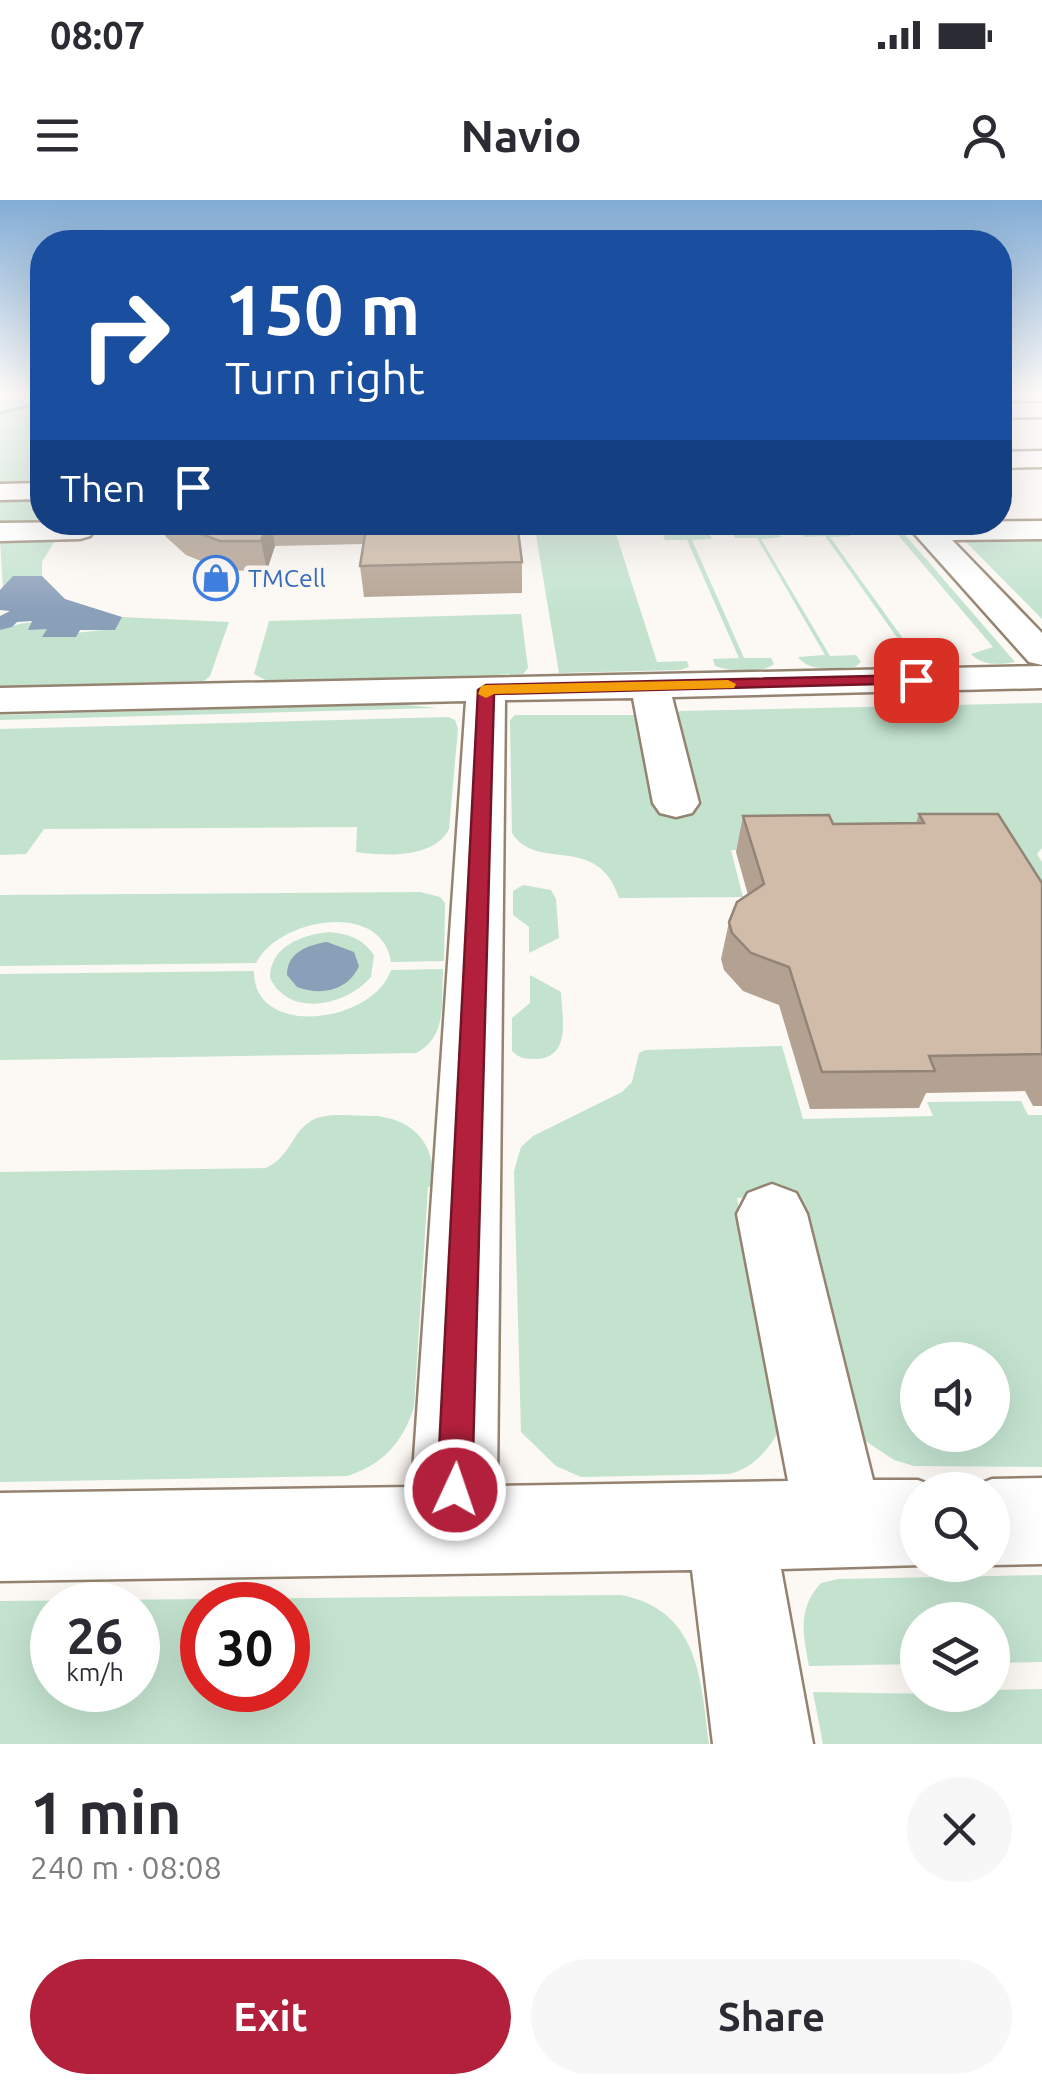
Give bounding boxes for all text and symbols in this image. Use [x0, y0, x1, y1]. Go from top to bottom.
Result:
text: 08:07 [50, 14, 145, 56]
icon: menu [30, 108, 85, 163]
icon: person [957, 108, 1012, 163]
text: Navio [460, 110, 582, 161]
icon: right [60, 270, 190, 400]
text: 150 m [225, 270, 420, 348]
text: Turn right [225, 352, 425, 403]
icon: arrive [166, 460, 221, 515]
text: Then [60, 467, 146, 509]
shop icon: TMCell [193, 555, 239, 601]
place label: TMCell [248, 564, 326, 592]
pin [874, 638, 959, 723]
icon: arrive [889, 653, 944, 708]
map controls [900, 1342, 1010, 1712]
button: sound [900, 1342, 1010, 1452]
position arrow [403, 1438, 507, 1542]
button: search [900, 1472, 1010, 1582]
speed limit sign: 30 [180, 1582, 310, 1712]
button: layers [900, 1602, 1010, 1712]
text: 26 [67, 1607, 123, 1663]
text: km/h [66, 1658, 124, 1686]
button: close [907, 1777, 1012, 1882]
text: 1 min [30, 1778, 182, 1845]
text: 240 m · 08:08 [30, 1849, 222, 1885]
button: Exit [30, 1959, 511, 2074]
button: Share [531, 1959, 1012, 2074]

